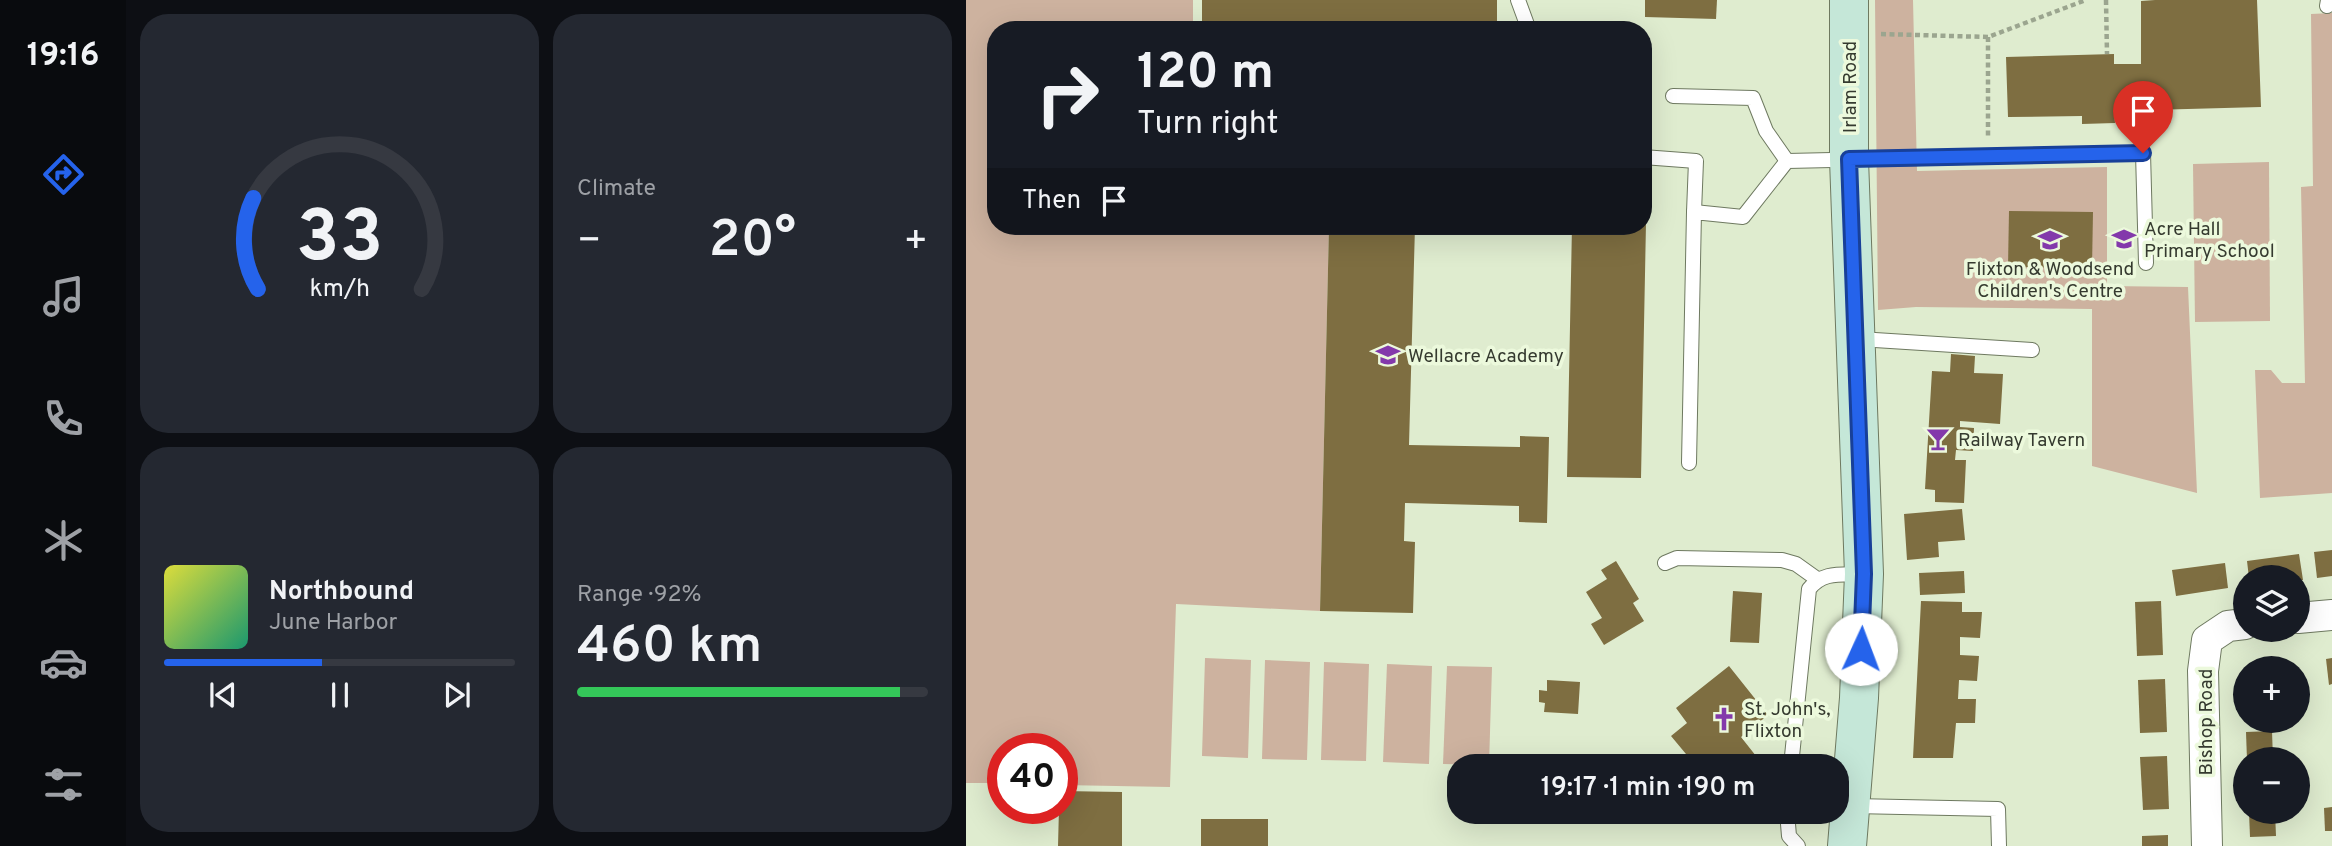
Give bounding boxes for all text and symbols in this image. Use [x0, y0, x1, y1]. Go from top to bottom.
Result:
text: 19:16 [27, 37, 99, 77]
street label: Irlam Road [1839, 41, 1863, 133]
text: 120 m [1137, 44, 1274, 106]
icon: right [1022, 49, 1113, 140]
pin [2113, 81, 2173, 153]
icon: arrive [2124, 92, 2162, 130]
text: Turn right [1137, 105, 1279, 145]
icon: directions [39, 150, 88, 199]
text: Climate [577, 175, 656, 204]
icon: arrive [1095, 182, 1133, 220]
text: Then [1022, 185, 1081, 218]
text: 33 [296, 196, 383, 288]
text: 20° [709, 209, 796, 275]
text: − [577, 218, 602, 267]
text: + [903, 218, 928, 267]
place label: Acre Hall Primary School [2144, 218, 2275, 264]
school or university icon: Acre Hall Primary School [2110, 225, 2138, 253]
school or university icon: Flixton & Woodsend Children's Centre [2036, 226, 2064, 254]
place label: Flixton & Woodsend Children's Centre [1966, 258, 2134, 304]
icon: music [39, 272, 88, 321]
text: km/h [309, 274, 370, 306]
school or university icon: Wellacre Academy [1374, 341, 1402, 369]
place label: Wellacre Academy [1408, 345, 1564, 369]
icon: phone [39, 394, 88, 443]
bar icon: Railway Tavern [1924, 425, 1952, 453]
place label: Railway Tavern [1958, 429, 2085, 453]
icon: climate [39, 516, 88, 565]
map controls [2233, 565, 2310, 824]
button: layers [2233, 565, 2310, 642]
text: Northbound [269, 576, 414, 609]
text: Range · 92% [577, 581, 702, 610]
text: June Harbor [269, 609, 397, 638]
position arrow [1824, 612, 1898, 686]
text: 460 km [577, 615, 762, 681]
icon: car [39, 638, 88, 687]
button: + [2233, 656, 2310, 733]
street label: Bishop Road [2195, 669, 2219, 775]
icon: previous [204, 676, 242, 714]
icon: pause [321, 676, 359, 714]
icon: next [438, 676, 476, 714]
place label: St. John's, Flixton [1744, 698, 1831, 744]
church icon: St. John's, Flixton [1710, 705, 1738, 733]
speed limit sign: 40 [987, 733, 1078, 824]
button: − [2233, 747, 2310, 824]
icon: filters [39, 760, 88, 809]
text: 19:17 · 1 min · 190 m [1541, 772, 1755, 805]

